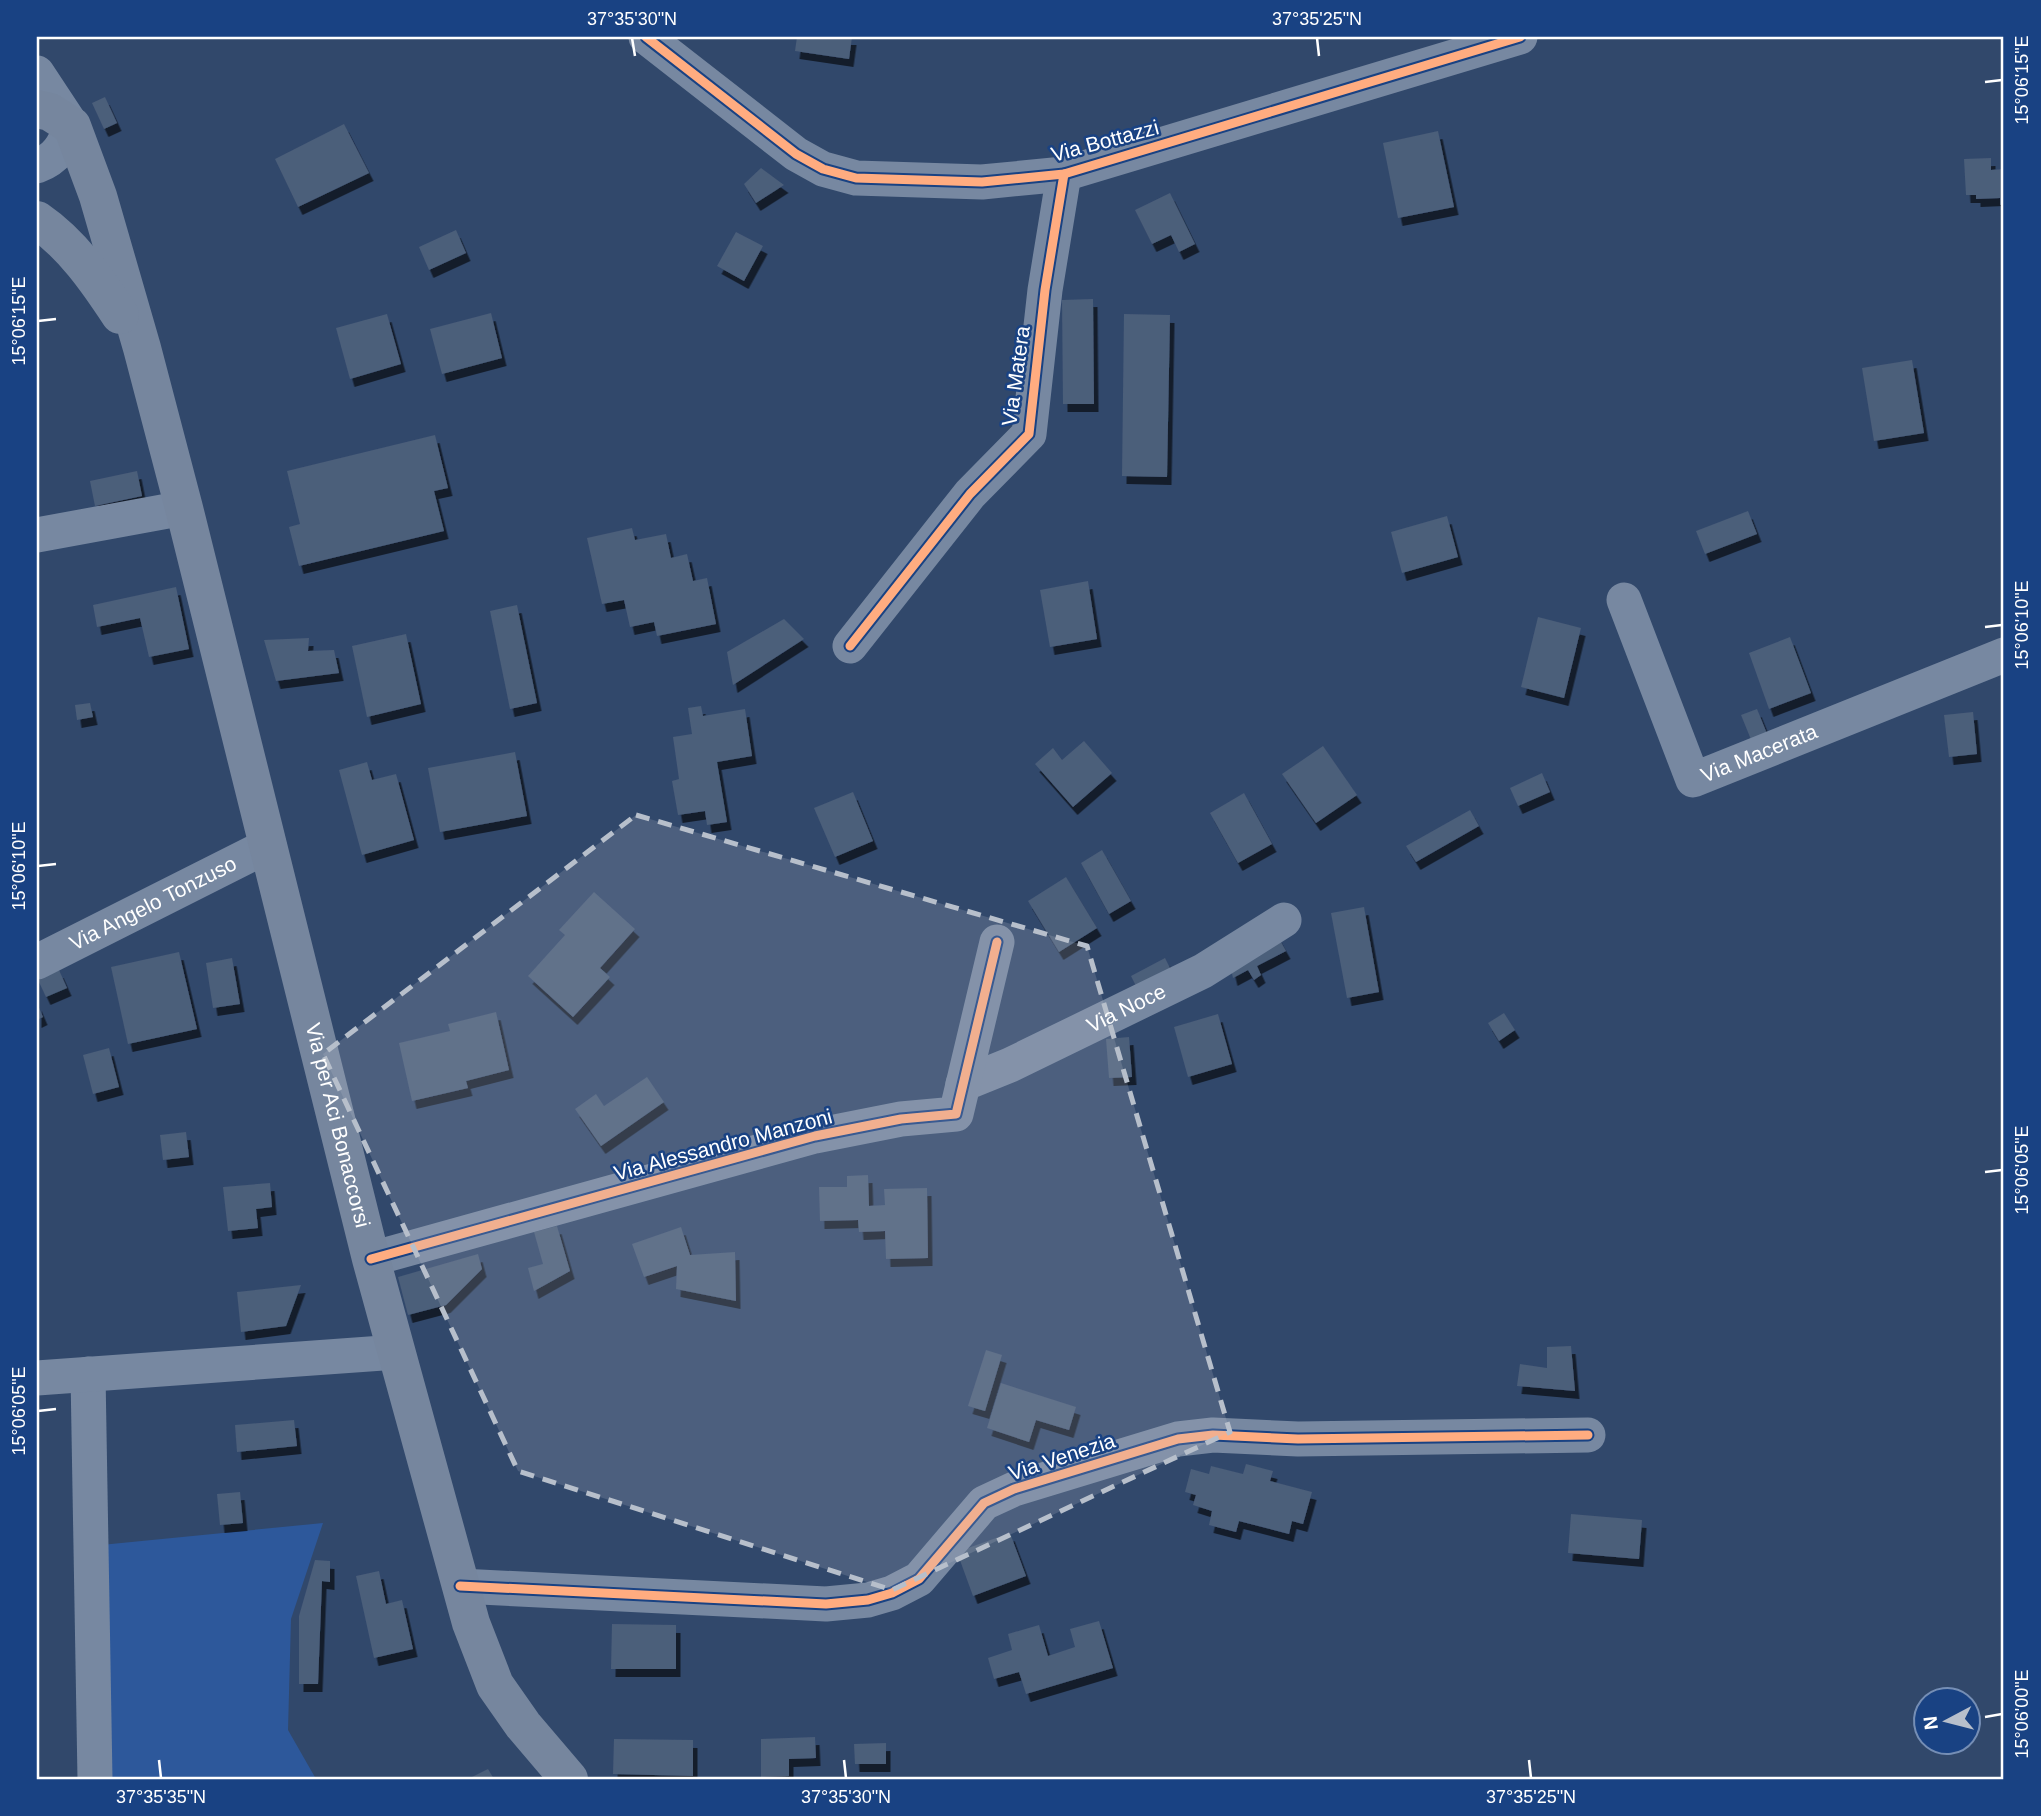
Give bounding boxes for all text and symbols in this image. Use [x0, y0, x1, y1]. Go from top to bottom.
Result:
text: 37°35'30"N [587, 9, 677, 29]
text: 37°35'25"N [1272, 9, 1362, 29]
text: 15°06'15"E [2012, 35, 2032, 125]
street label: Via Bottazzi [1049, 115, 1161, 166]
text: 15°06'15"E [9, 276, 29, 366]
street label: Via Matera [997, 324, 1034, 428]
text: 15°06'10"E [2012, 580, 2032, 670]
street label: Via Macerata [1697, 719, 1821, 787]
text: 15°06'10"E [9, 821, 29, 911]
street label: Via Angelo Tonzuso [66, 851, 240, 955]
street label: Via Noce [1083, 979, 1169, 1037]
street label: Via per Aci Bonaccorsi [302, 1021, 375, 1230]
street label: Via Alessandro Manzoni [611, 1104, 834, 1185]
text: 15°06'05"E [2012, 1125, 2032, 1215]
text: 15°06'05"E [9, 1366, 29, 1456]
street label: Via Venezia [1006, 1428, 1118, 1485]
text: 15°06'00"E [2012, 1669, 2032, 1759]
north arrow [1912, 1686, 1982, 1756]
text: N [1919, 1715, 1942, 1731]
text: 37°35'35"N [116, 1787, 206, 1807]
text: 37°35'30"N [801, 1787, 891, 1807]
text: 37°35'25"N [1486, 1787, 1576, 1807]

